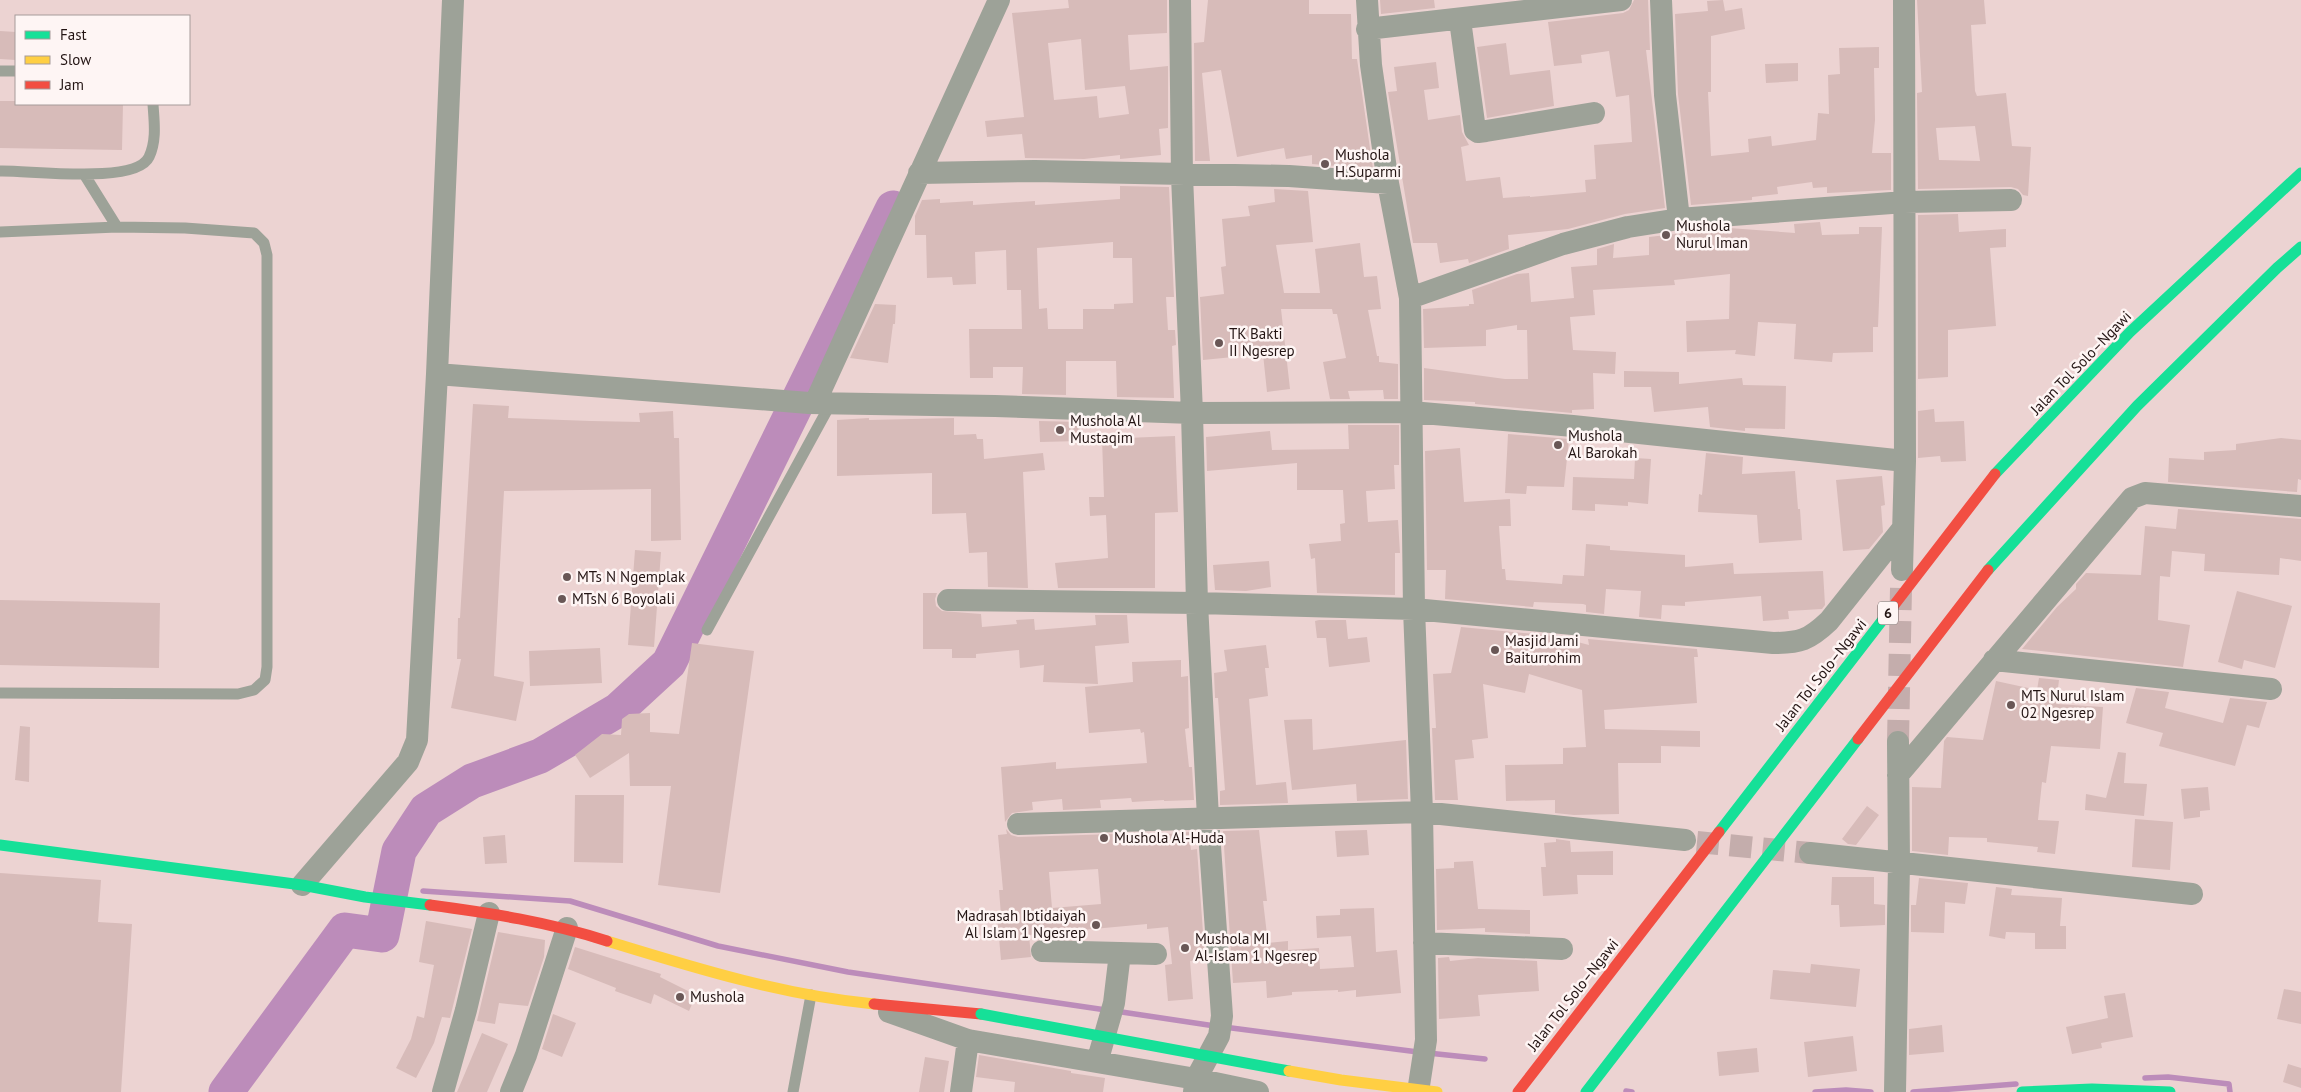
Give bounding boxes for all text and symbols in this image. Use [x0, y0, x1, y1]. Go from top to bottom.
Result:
legend [15, 15, 190, 105]
text: Fast [60, 25, 87, 44]
text: Slow [60, 50, 91, 69]
text: Jam [59, 75, 84, 94]
place label: Mushola H.Suparmi [1335, 145, 1401, 181]
marker: Mushola H.Suparmi [1319, 158, 1331, 170]
place label: Mushola Nurul Iman [1676, 216, 1748, 252]
marker: Mushola Nurul Iman [1660, 229, 1672, 241]
street label: Jalan Tol Solo–Ngawi [2025, 307, 2135, 419]
place label: TK Bakti II Ngesrep [1229, 324, 1295, 360]
marker: TK Bakti II Ngesrep [1213, 337, 1225, 349]
place label: Mushola Al Mustaqim [1070, 411, 1142, 447]
marker: Mushola Al Mustaqim [1054, 424, 1066, 436]
place label: Mushola Al Barokah [1568, 426, 1637, 462]
marker: Mushola Al Barokah [1552, 439, 1564, 451]
place label: MTs N Ngemplak [577, 567, 686, 586]
marker: MTs N Ngemplak [561, 571, 573, 583]
place label: MTsN 6 Boyolali [572, 589, 675, 608]
marker: MTsN 6 Boyolali [556, 593, 568, 605]
road number: 6 [1878, 602, 1898, 624]
street label: Jalan Tol Solo–Ngawi [1770, 615, 1870, 735]
place label: Masjid Jami Baiturrohim [1505, 631, 1581, 667]
marker: Masjid Jami Baiturrohim [1489, 644, 1501, 656]
place label: MTs Nurul Islam 02 Ngesrep [2021, 686, 2124, 722]
marker: MTs Nurul Islam 02 Ngesrep [2005, 699, 2017, 711]
place label: Mushola Al-Huda [1114, 828, 1224, 847]
marker: Mushola Al-Huda [1098, 832, 1110, 844]
place label: Madrasah Ibtidaiyah Al Islam 1 Ngesrep [956, 906, 1086, 942]
marker: Madrasah Ibtidaiyah Al Islam 1 Ngesrep [1090, 919, 1102, 931]
place label: Mushola MI Al-Islam 1 Ngesrep [1195, 929, 1317, 965]
street label: Jalan Tol Solo–Ngawi [1522, 935, 1622, 1055]
marker: Mushola MI Al-Islam 1 Ngesrep [1179, 942, 1191, 954]
place label: Mushola [690, 987, 744, 1006]
marker: Mushola [674, 991, 686, 1003]

